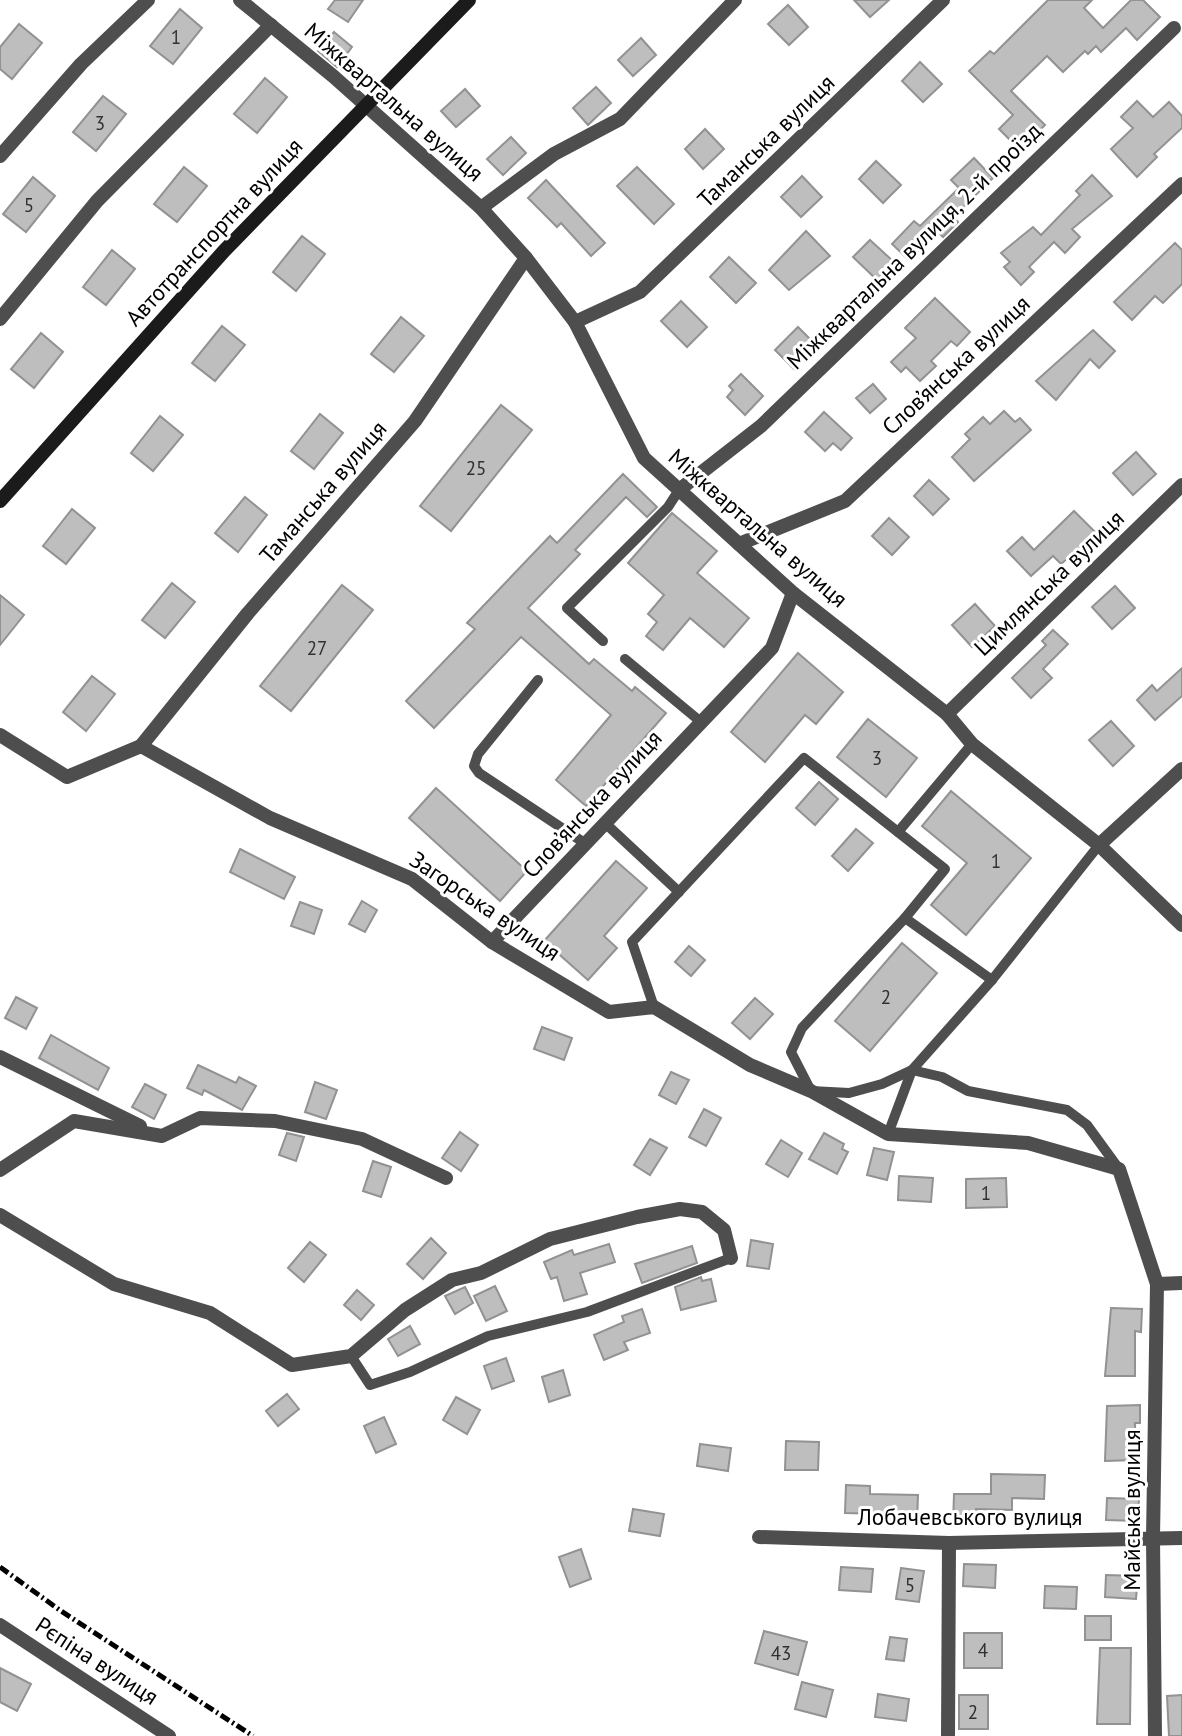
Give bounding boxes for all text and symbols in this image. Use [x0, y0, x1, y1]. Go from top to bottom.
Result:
street label: Міжквартальна вулиця [299, 16, 490, 187]
house number: 1 [171, 25, 181, 49]
street label: Таманська вулиця [691, 68, 840, 213]
house number: 3 [95, 111, 105, 135]
street label: Міжквартальна вулиця, 2-й проїзд [780, 116, 1047, 375]
street label: Автотранспортна вулиця [119, 132, 308, 332]
house number: 5 [24, 193, 34, 217]
street label: Слов’янська вулиця [876, 289, 1036, 441]
street label: Таманська вулиця [253, 414, 392, 569]
street label: Міжквартальна вулиця [663, 442, 854, 613]
house number: 25 [466, 456, 486, 480]
street label: Цимлянська вулиця [968, 504, 1130, 662]
house number: 27 [307, 636, 327, 660]
street label: Слов’янська вулиця [516, 724, 668, 884]
house number: 3 [872, 746, 882, 770]
street label: Загорська вулиця [404, 844, 566, 967]
house number: 1 [991, 849, 1001, 873]
house number: 2 [881, 985, 891, 1009]
house number: 1 [981, 1181, 991, 1205]
street label: Майська вулиця [1117, 1429, 1146, 1591]
street label: Лобачевського вулиця [856, 1502, 1083, 1531]
house number: 5 [905, 1573, 915, 1597]
street label: Рєпіна вулиця [30, 1610, 164, 1711]
house number: 4 [978, 1638, 988, 1662]
house number: 43 [771, 1641, 791, 1665]
house number: 2 [968, 1700, 978, 1724]

